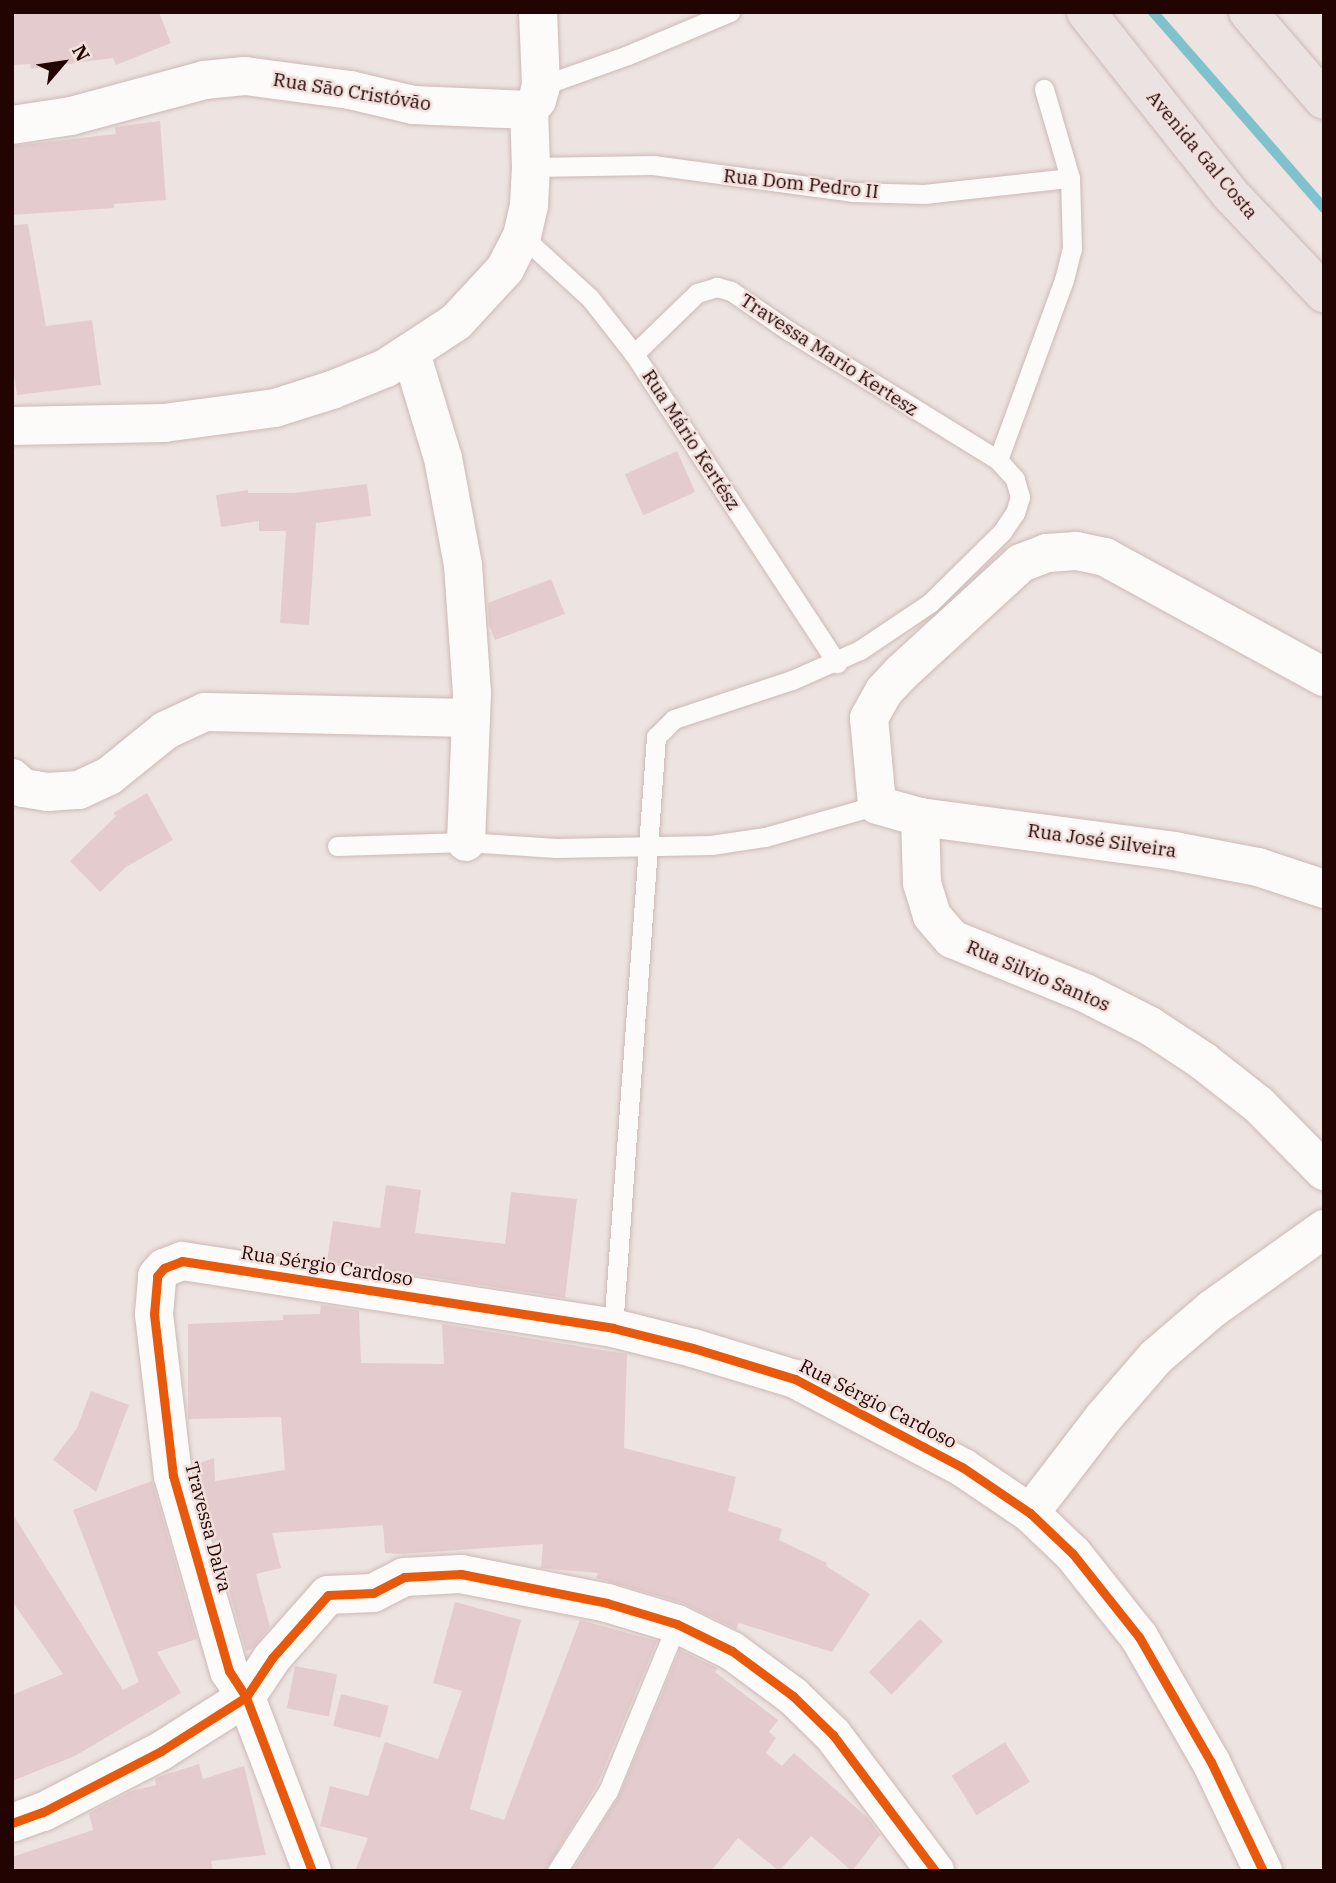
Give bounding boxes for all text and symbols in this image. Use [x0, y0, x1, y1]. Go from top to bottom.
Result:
north arrow [28, 28, 98, 98]
text: N [67, 40, 96, 65]
street label: Rua São Cristóvão [271, 68, 433, 116]
street label: Avenida Gal Costa [1142, 86, 1262, 224]
street label: Rua Dom Pedro II [722, 165, 880, 203]
street label: Travessa Mario Kertesz [736, 289, 922, 421]
street label: Rua Mário Kertész [637, 365, 745, 515]
street label: Rua José Silveira [1026, 819, 1178, 863]
street label: Rua Silvio Santos [963, 935, 1113, 1017]
street label: Rua Sérgio Cardoso [239, 1241, 415, 1291]
street label: Rua Sérgio Cardoso [795, 1354, 961, 1454]
street label: Travessa Dalva [180, 1459, 236, 1595]

